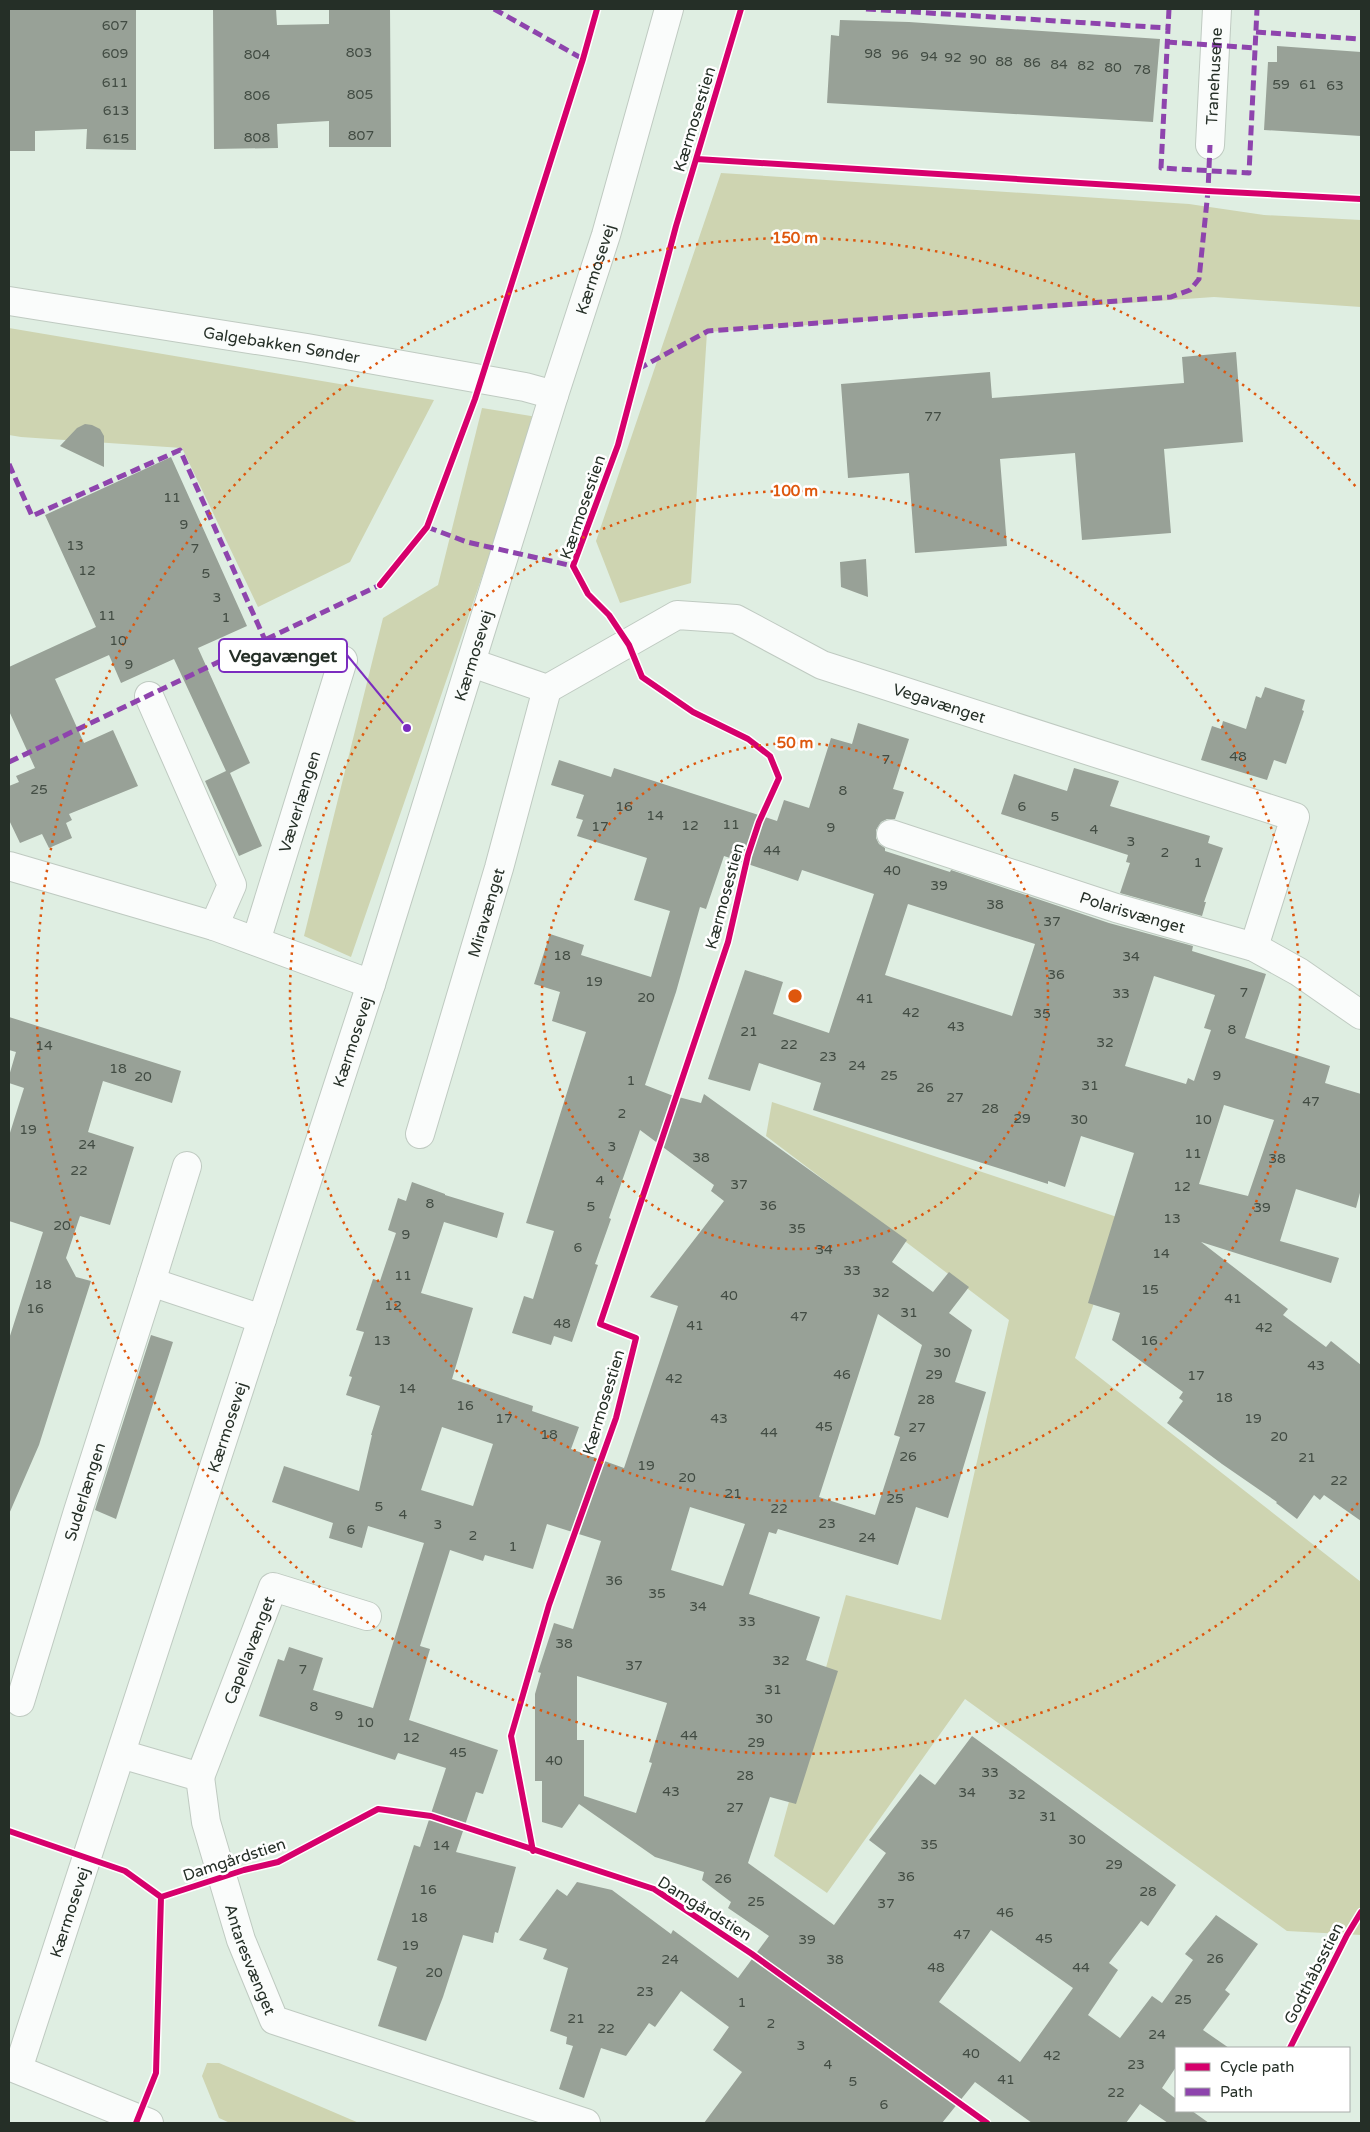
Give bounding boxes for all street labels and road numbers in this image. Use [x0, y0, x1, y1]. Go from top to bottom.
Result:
street label: Tranehusene [1202, 27, 1227, 125]
street label: Kærmosestien [669, 64, 720, 174]
street label: Kærmosevej [572, 222, 620, 317]
street label: Galgebakken Sønder [202, 323, 362, 368]
street label: Kærmosestien [556, 452, 610, 562]
street label: Kærmosevej [451, 608, 498, 704]
street label: Vegavænget [890, 679, 988, 728]
street label: Væverlængen [275, 748, 325, 855]
street label: Kærmosestien [701, 841, 749, 952]
street label: Miravænget [464, 866, 509, 960]
street label: Polarisvænget [1077, 888, 1187, 938]
street label: Kærmosevej [329, 994, 377, 1090]
street label: Kærmosestien [578, 1347, 629, 1457]
street label: Kærmosevej [204, 1380, 252, 1475]
street label: Suderlængen [60, 1440, 110, 1543]
street label: Capellavænget [220, 1594, 280, 1707]
street label: Damgårdstien [180, 1834, 288, 1886]
street label: Kærmosevej [46, 1865, 94, 1960]
street label: Damgårdstien [654, 1872, 755, 1946]
street label: Antaresvænget [220, 1902, 280, 2018]
street label: Godthåbsstien [1280, 1919, 1348, 2027]

